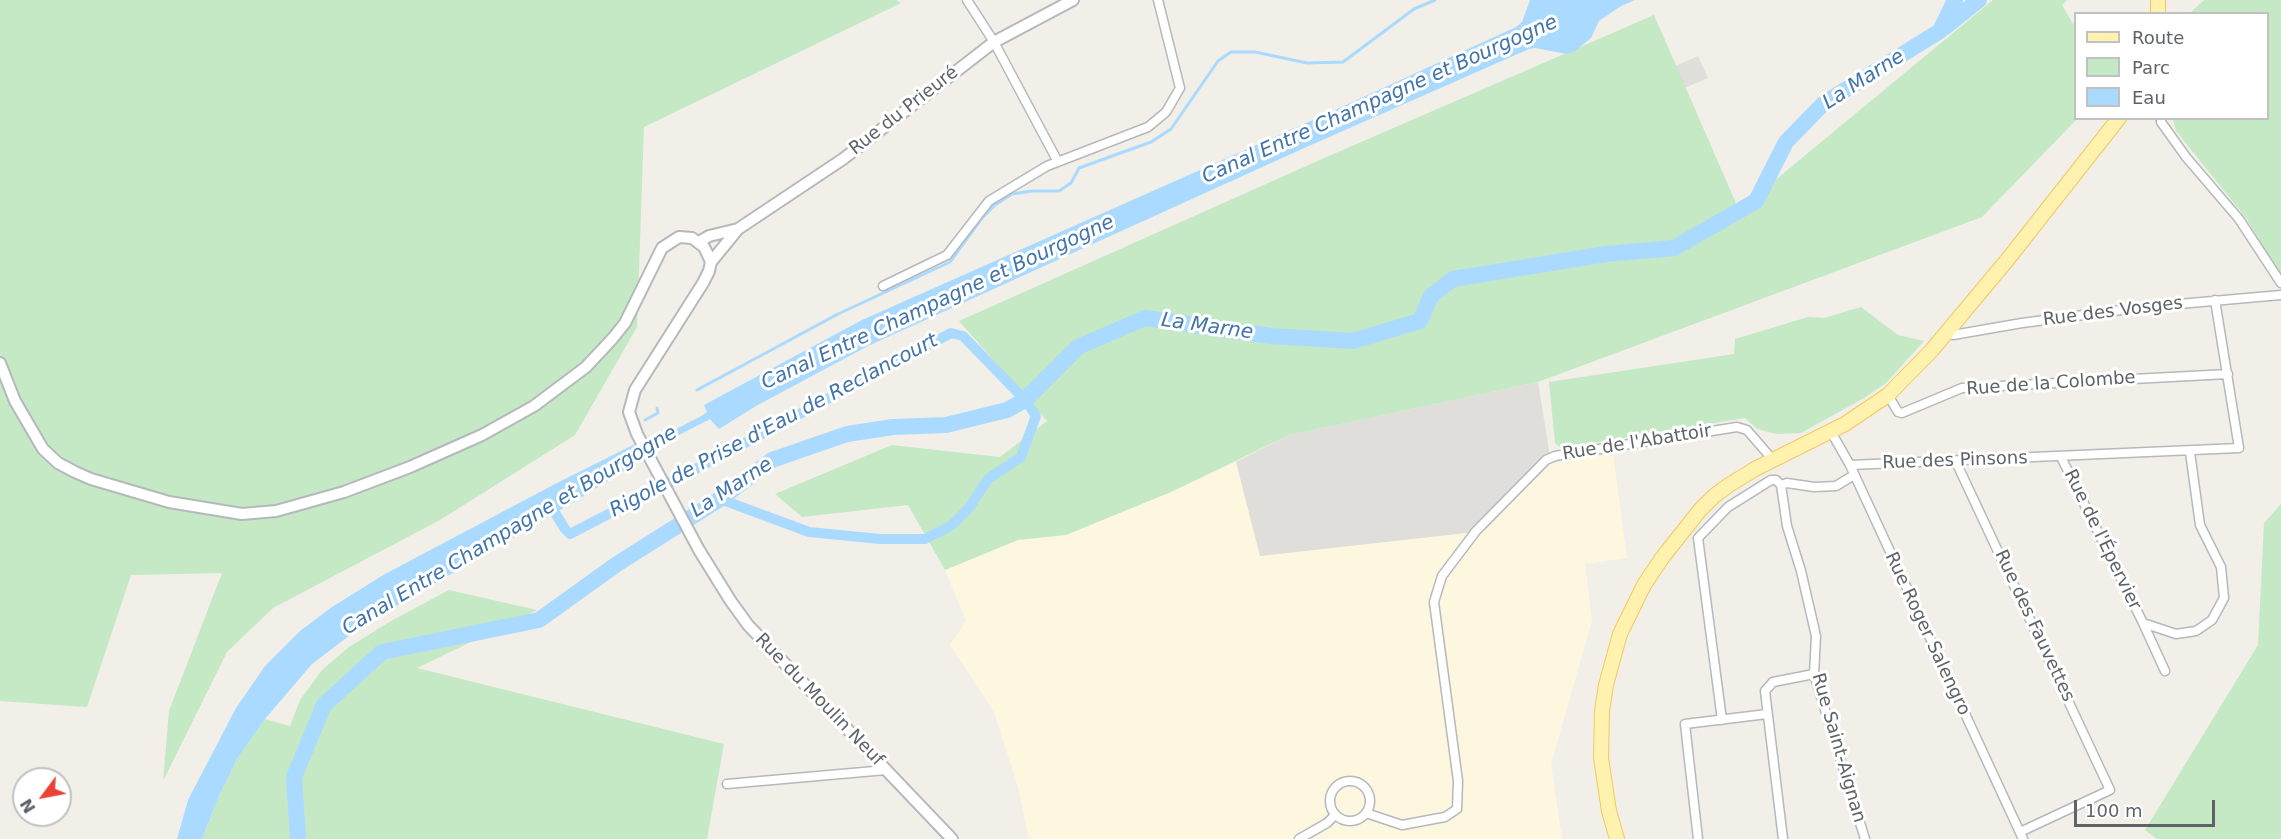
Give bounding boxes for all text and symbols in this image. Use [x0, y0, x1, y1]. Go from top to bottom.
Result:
water label: Canal Entre Champagne et Bourgogne [1199, 10, 1561, 190]
legend [2074, 12, 2269, 120]
text: Route [2132, 27, 2184, 48]
water label: La Marne [1819, 45, 1909, 115]
text: Parc [2132, 57, 2170, 78]
street label: Rue du Prieuré [845, 62, 963, 160]
text: Eau [2132, 87, 2166, 108]
water label: Canal Entre Champagne et Bourgogne [758, 210, 1118, 396]
street label: Rue des Vosges [2042, 293, 2184, 331]
water label: La Marne [1160, 309, 1254, 345]
water label: Rigole de Prise d'Eau de Reclancourt [606, 329, 942, 523]
street label: Rue de la Colombe [1966, 367, 2136, 401]
water label: Canal Entre Champagne et Bourgogne [338, 421, 682, 641]
street label: Rue de l'Abattoir [1561, 421, 1713, 465]
street label: Rue des Pinsons [1882, 448, 2028, 474]
water label: La Marne [687, 453, 777, 523]
street label: Rue de l'Épervier [2059, 466, 2145, 614]
street label: Rue des Fauvettes [1989, 547, 2079, 705]
street label: Rue Roger Salengro [1880, 549, 1974, 719]
street label: Rue du Moulin Neuf [750, 629, 888, 771]
street label: Rue Saint-Aignan [1806, 671, 1870, 825]
north arrow [12, 767, 72, 827]
scale bar [2077, 788, 2218, 826]
text: N [16, 795, 40, 816]
text: 100 m [2085, 800, 2143, 821]

